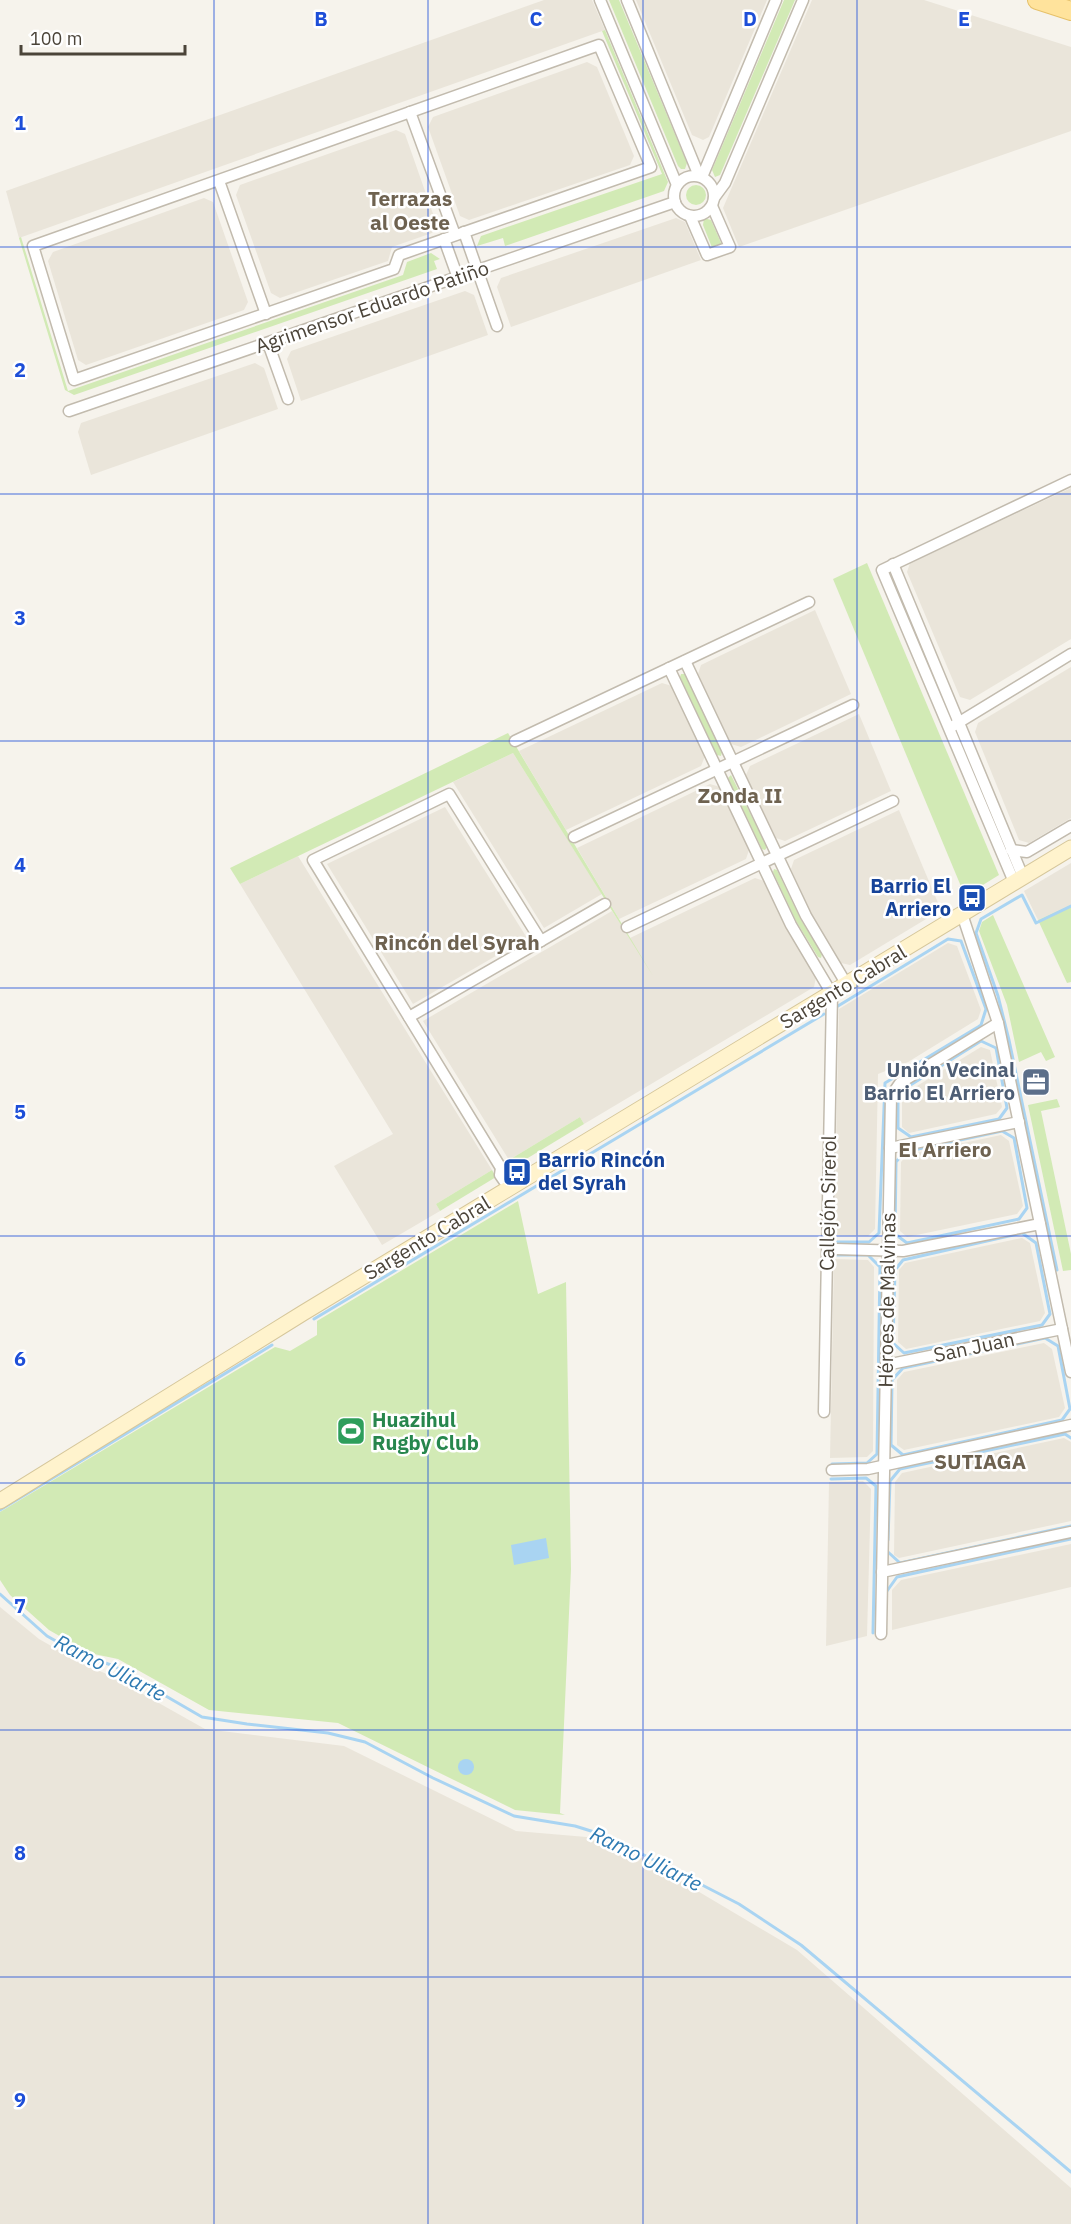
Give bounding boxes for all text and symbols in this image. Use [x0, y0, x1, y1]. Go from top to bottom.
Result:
text: B [314, 5, 328, 32]
text: C [529, 5, 543, 32]
text: D [743, 5, 757, 32]
text: E [958, 5, 970, 32]
scale bar [21, 18, 184, 56]
text: 100 m [30, 27, 82, 50]
text: 1 [14, 109, 26, 136]
district label: Terrazas al Oeste [368, 184, 452, 236]
street label: Agrimensor Eduardo Patiño [251, 254, 492, 359]
text: 2 [14, 356, 26, 383]
text: 3 [14, 604, 26, 631]
district label: Zonda II [698, 781, 782, 809]
text: 4 [14, 851, 26, 878]
place label: Barrio El Arriero [870, 872, 951, 922]
bus stop icon: Barrio El Arriero [956, 882, 988, 914]
district label: Rincón del Syrah [374, 928, 540, 956]
street label: Sargento Cabral [775, 938, 911, 1035]
place label: Unión Vecinal Barrio El Arriero [863, 1056, 1015, 1106]
office icon: Unión Vecinal Barrio El Arriero [1020, 1066, 1052, 1098]
text: 5 [14, 1098, 26, 1125]
street label: Callejón Sirerol [813, 1135, 842, 1271]
district label: El Arriero [898, 1135, 992, 1163]
place label: Barrio Rincón del Syrah [538, 1146, 665, 1196]
bus stop icon: Barrio Rincón del Syrah [501, 1156, 533, 1188]
street label: Sargento Cabral [359, 1189, 495, 1286]
street label: Héroes de Malvinas [871, 1212, 902, 1388]
street label: San Juan [931, 1325, 1017, 1368]
text: 6 [14, 1345, 26, 1372]
place label: Huazihul Rugby Club [372, 1406, 479, 1456]
sports icon: Huazihul Rugby Club [335, 1415, 367, 1447]
district label: SUTIAGA [934, 1447, 1026, 1475]
text: 7 [14, 1592, 26, 1619]
water label: Ramo Uliarte [50, 1627, 171, 1707]
water label: Ramo Uliarte [586, 1819, 707, 1897]
text: 8 [14, 1839, 26, 1866]
text: 9 [14, 2086, 26, 2113]

